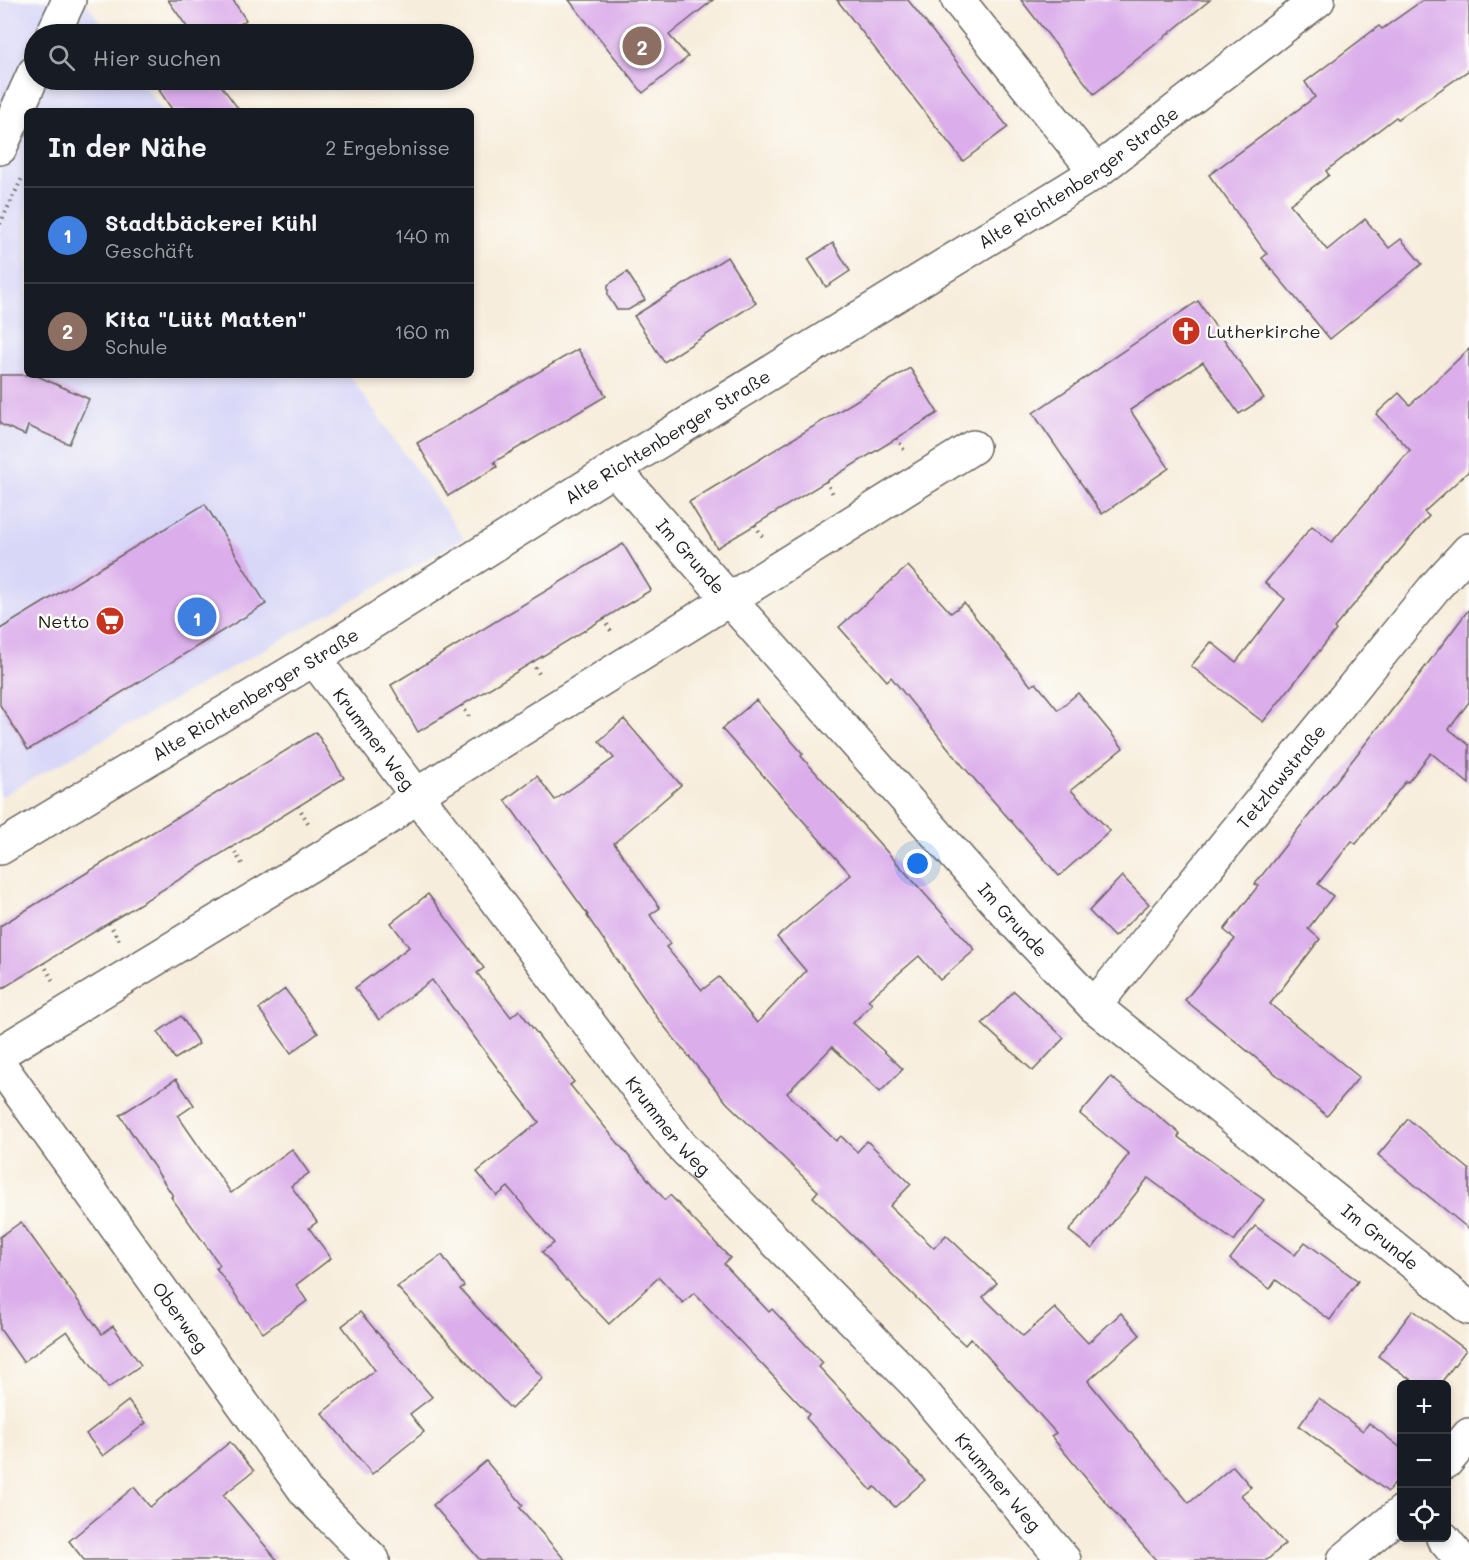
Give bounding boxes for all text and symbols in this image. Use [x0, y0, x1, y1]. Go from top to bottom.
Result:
search box [24, 24, 474, 90]
pin: 2 [622, 24, 662, 68]
icon: search [45, 41, 78, 74]
text: Hier suchen [93, 43, 221, 72]
street label: Alte Richtenberger Straße [973, 101, 1183, 254]
text: In der Nähe [48, 130, 207, 164]
text: 2 Ergebnisse [325, 134, 450, 160]
text: Stadtbäckerei Kühl [105, 208, 317, 237]
text: 1 [63, 222, 72, 248]
text: 140 m [395, 222, 450, 248]
text: Geschäft [105, 237, 194, 263]
text: Kita "Lütt Matten" [105, 304, 307, 333]
church icon: Lutherkirche [1170, 315, 1202, 347]
text: 2 [62, 318, 73, 344]
text: 160 m [394, 318, 450, 344]
place label: Lutherkirche [1207, 319, 1321, 343]
text: Schule [105, 333, 168, 359]
street label: Alte Richtenberger Straße [560, 364, 775, 509]
street label: Im Grunde [651, 513, 731, 599]
pin: 1 [178, 594, 216, 640]
supermarket icon: Netto [94, 605, 126, 637]
place label: Netto [38, 609, 89, 633]
street label: Alte Richtenberger Straße [147, 622, 363, 766]
street label: Krummer Weg [328, 683, 421, 795]
street label: Tetzlawstraße [1231, 719, 1331, 834]
your location [903, 849, 932, 878]
street label: Im Grunde [973, 877, 1053, 962]
street label: Krummer Weg [621, 1071, 716, 1180]
street label: Im Grunde [1337, 1198, 1424, 1275]
street label: Oberweg [147, 1277, 214, 1357]
map controls [1397, 1380, 1451, 1542]
button: + [1397, 1380, 1451, 1434]
street label: Krummer Weg [950, 1427, 1047, 1536]
button: − [1397, 1434, 1451, 1488]
button: locate [1397, 1488, 1451, 1542]

